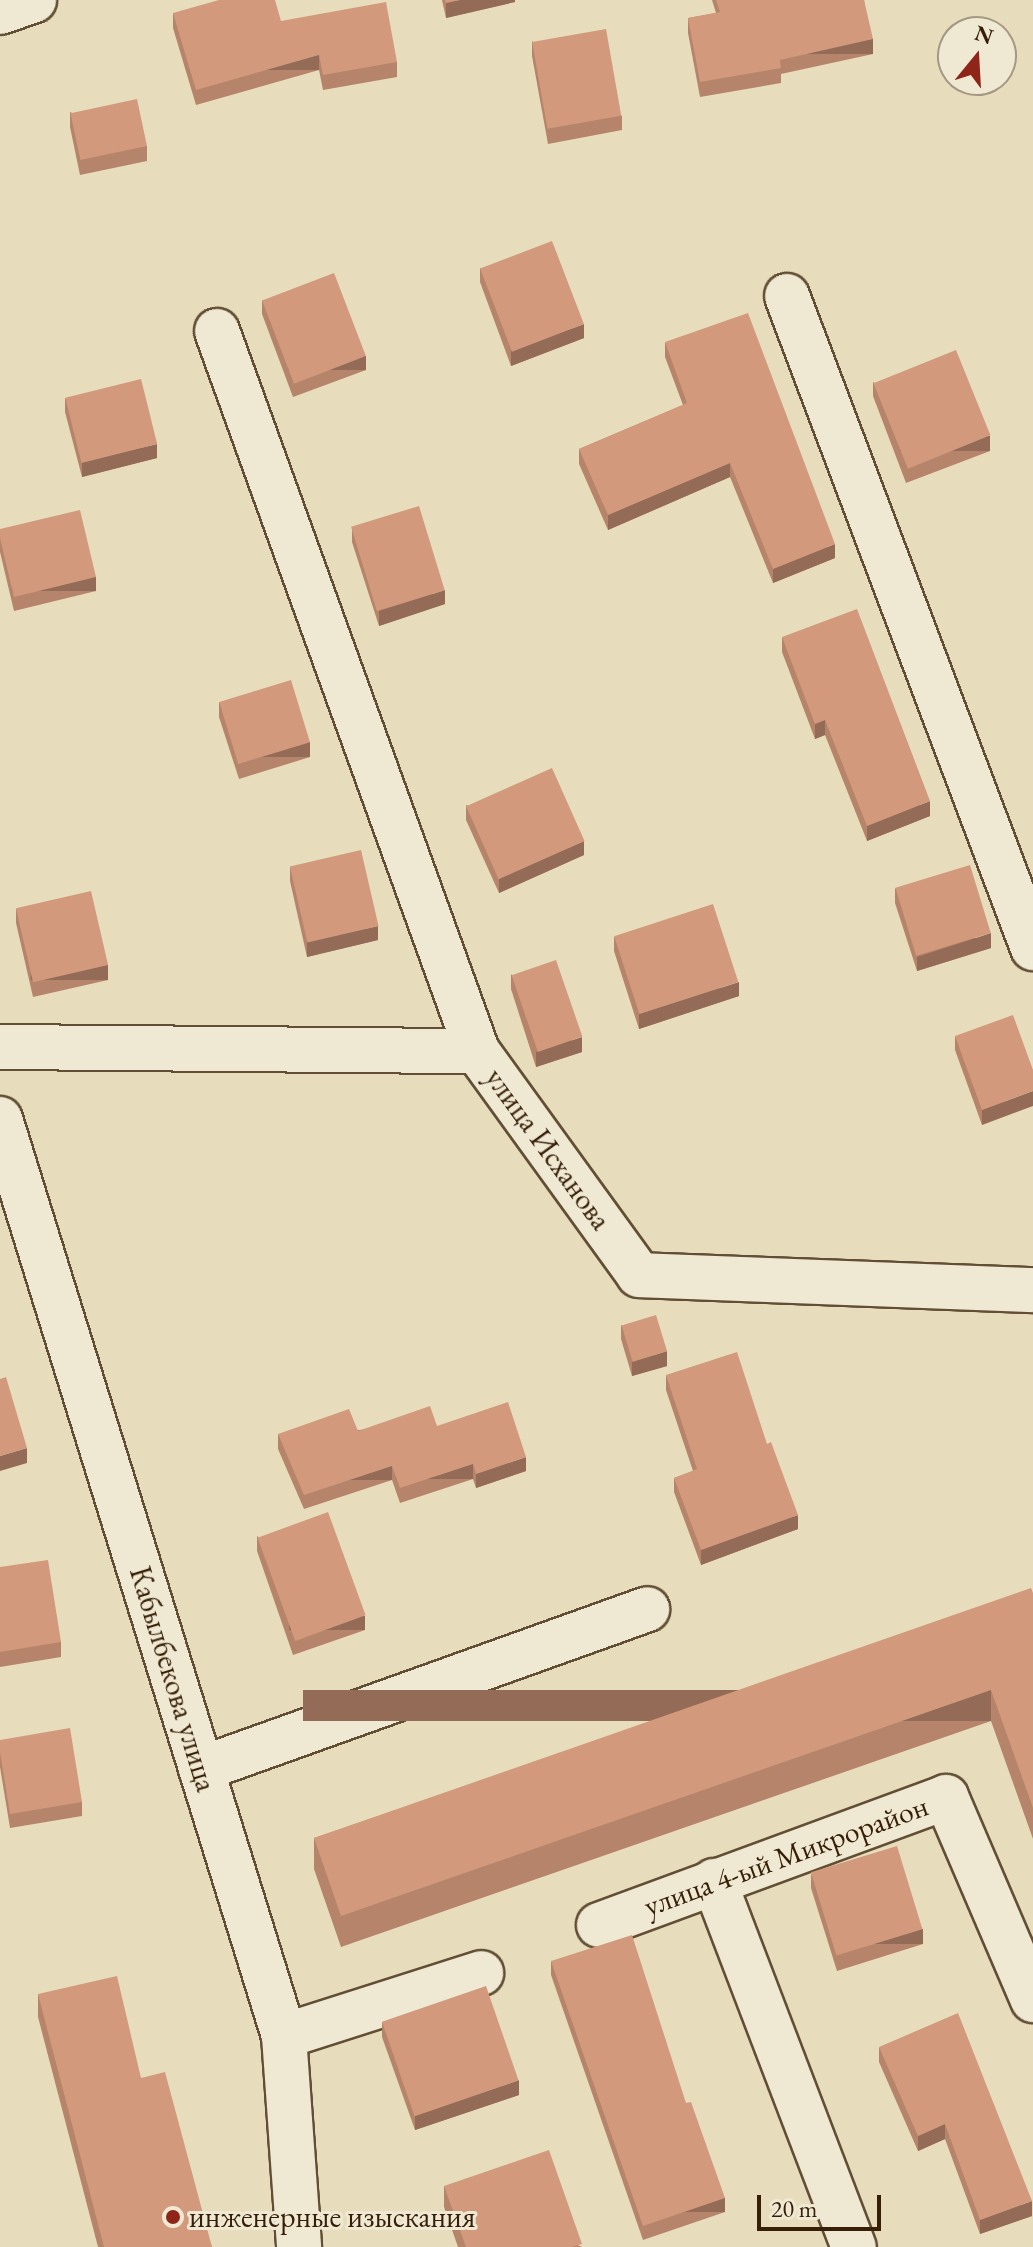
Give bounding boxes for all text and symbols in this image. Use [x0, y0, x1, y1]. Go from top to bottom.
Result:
north arrow [937, 16, 1017, 96]
text: N [971, 18, 997, 51]
street label: улица Исханова [477, 1061, 619, 1237]
street label: Кабылбекова улица [122, 1562, 224, 1796]
street label: улица 4-ый Микрорайон [639, 1788, 933, 1924]
scale bar [761, 2179, 885, 2229]
text: 20 m [771, 2193, 818, 2224]
place label: инженерные изыскания [189, 2199, 475, 2235]
marker: инженерные изыскания [164, 2208, 182, 2226]

